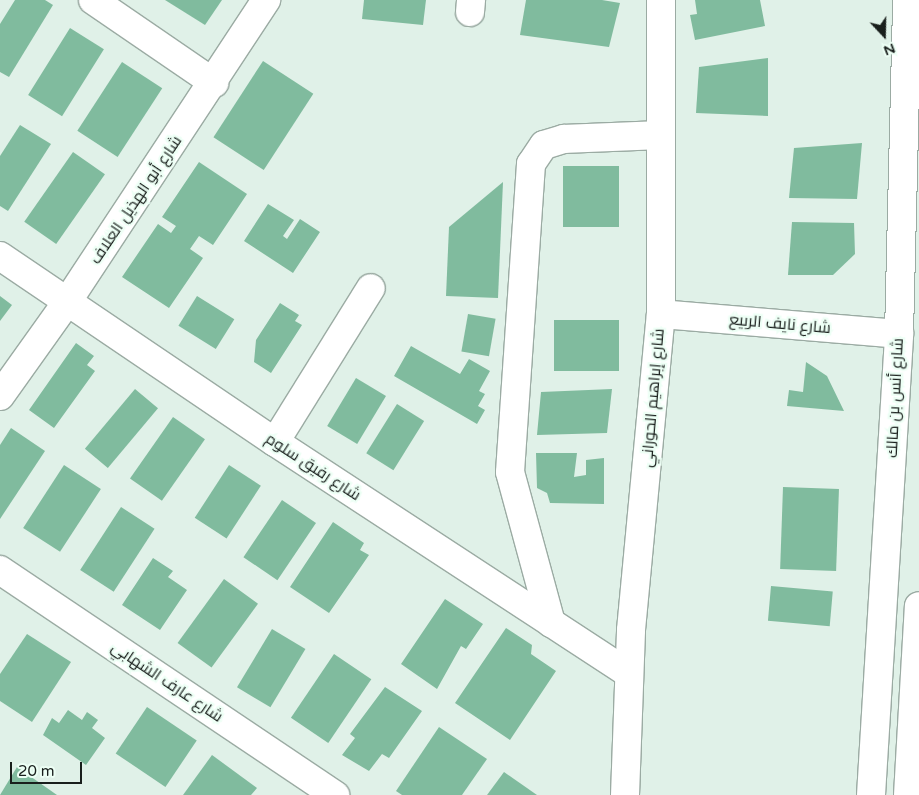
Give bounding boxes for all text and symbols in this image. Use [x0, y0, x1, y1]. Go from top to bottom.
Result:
north arrow [859, 10, 909, 60]
text: N [881, 40, 898, 59]
street label: شارع أبو الهذيل العلاف [86, 132, 186, 268]
street label: شارع نايف الربيع [728, 310, 832, 338]
street label: شارع إبراهيم الحوراني [637, 328, 669, 468]
street label: شارع أنس بن مالك [882, 338, 908, 458]
street label: شارع رفيق سلوم [262, 429, 364, 505]
street label: شارع عارف الشهابي [108, 638, 226, 726]
scale bar [12, 752, 85, 784]
text: 20 m [18, 762, 55, 780]

